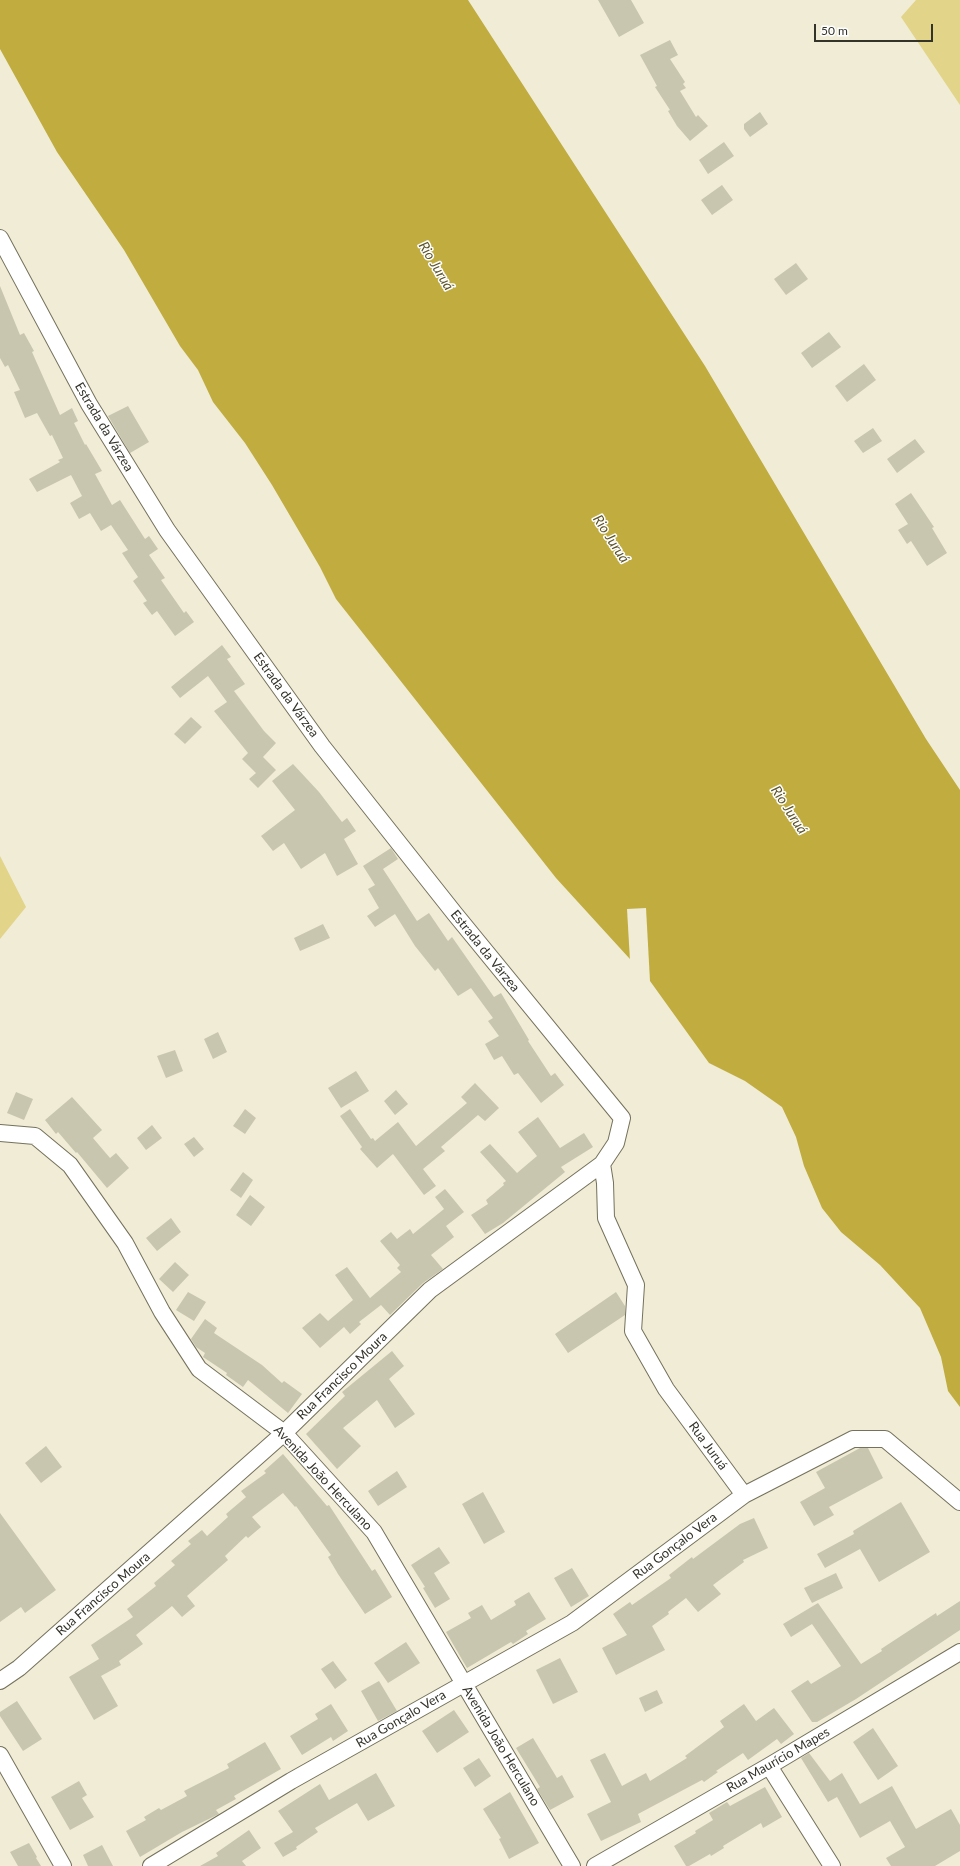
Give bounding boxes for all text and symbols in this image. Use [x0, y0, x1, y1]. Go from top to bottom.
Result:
scale bar [816, 16, 935, 42]
text: 50 m [821, 23, 848, 38]
water label: Rio Juruá [415, 239, 457, 293]
street label: Estrada da Várzea [71, 380, 137, 474]
water label: Rio Juruá [589, 512, 633, 566]
street label: Estrada da Várzea [250, 650, 322, 740]
water label: Rio Juruá [767, 783, 811, 837]
street label: Estrada da Várzea [447, 907, 523, 995]
street label: Rua Francisco Moura [294, 1329, 390, 1423]
street label: Rua Juruá [685, 1419, 731, 1473]
street label: Avenida João Herculano [270, 1422, 376, 1534]
street label: Rua Gonçalo Vera [630, 1509, 720, 1583]
street label: Rua Francisco Moura [53, 1549, 153, 1639]
street label: Avenida João Herculano [459, 1683, 543, 1809]
street label: Rua Gonçalo Vera [353, 1687, 449, 1751]
street label: Rua Maurício Mapes [724, 1724, 832, 1796]

